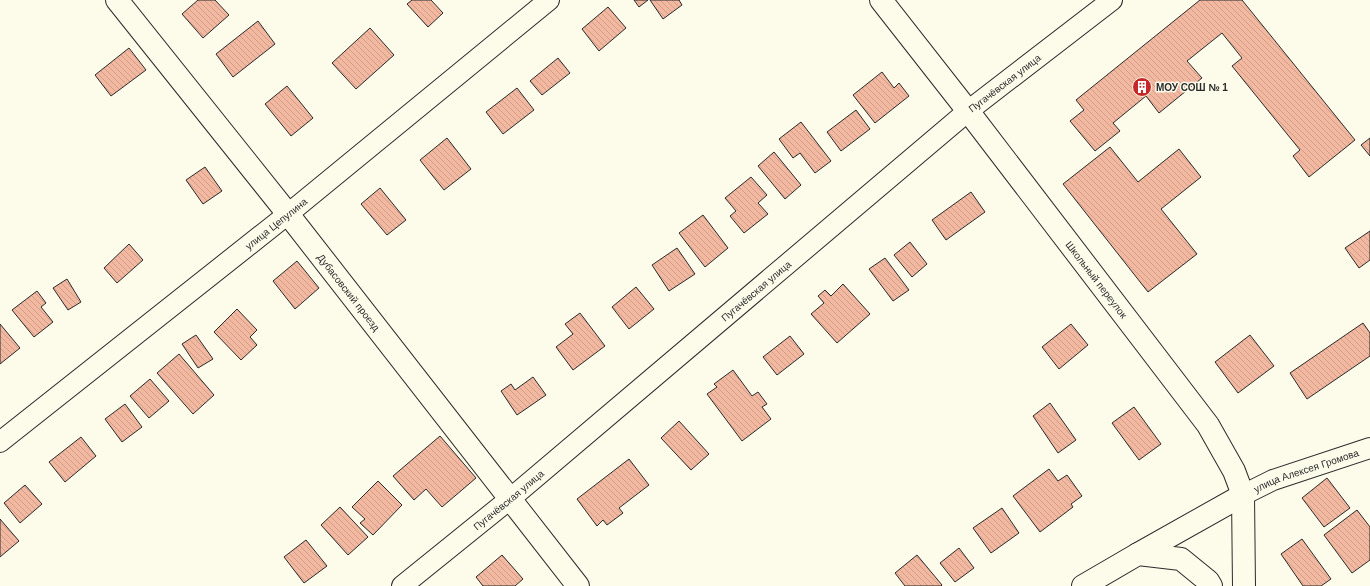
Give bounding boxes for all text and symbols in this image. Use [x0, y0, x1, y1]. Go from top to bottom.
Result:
street label: Пугачёвская улица [966, 51, 1043, 114]
building icon: МОУ СОШ № 1 [1131, 76, 1153, 98]
place label: МОУ СОШ № 1 [1156, 82, 1228, 93]
street label: улица Цепулина [243, 195, 309, 251]
street label: Школьный переулок [1064, 239, 1130, 321]
street label: Дубасовский проезд [316, 251, 382, 333]
street label: Пугачёвская улица [719, 258, 793, 323]
street label: улица Алексея Громова [1252, 446, 1360, 494]
street label: Пугачёвская улица [471, 467, 546, 532]

